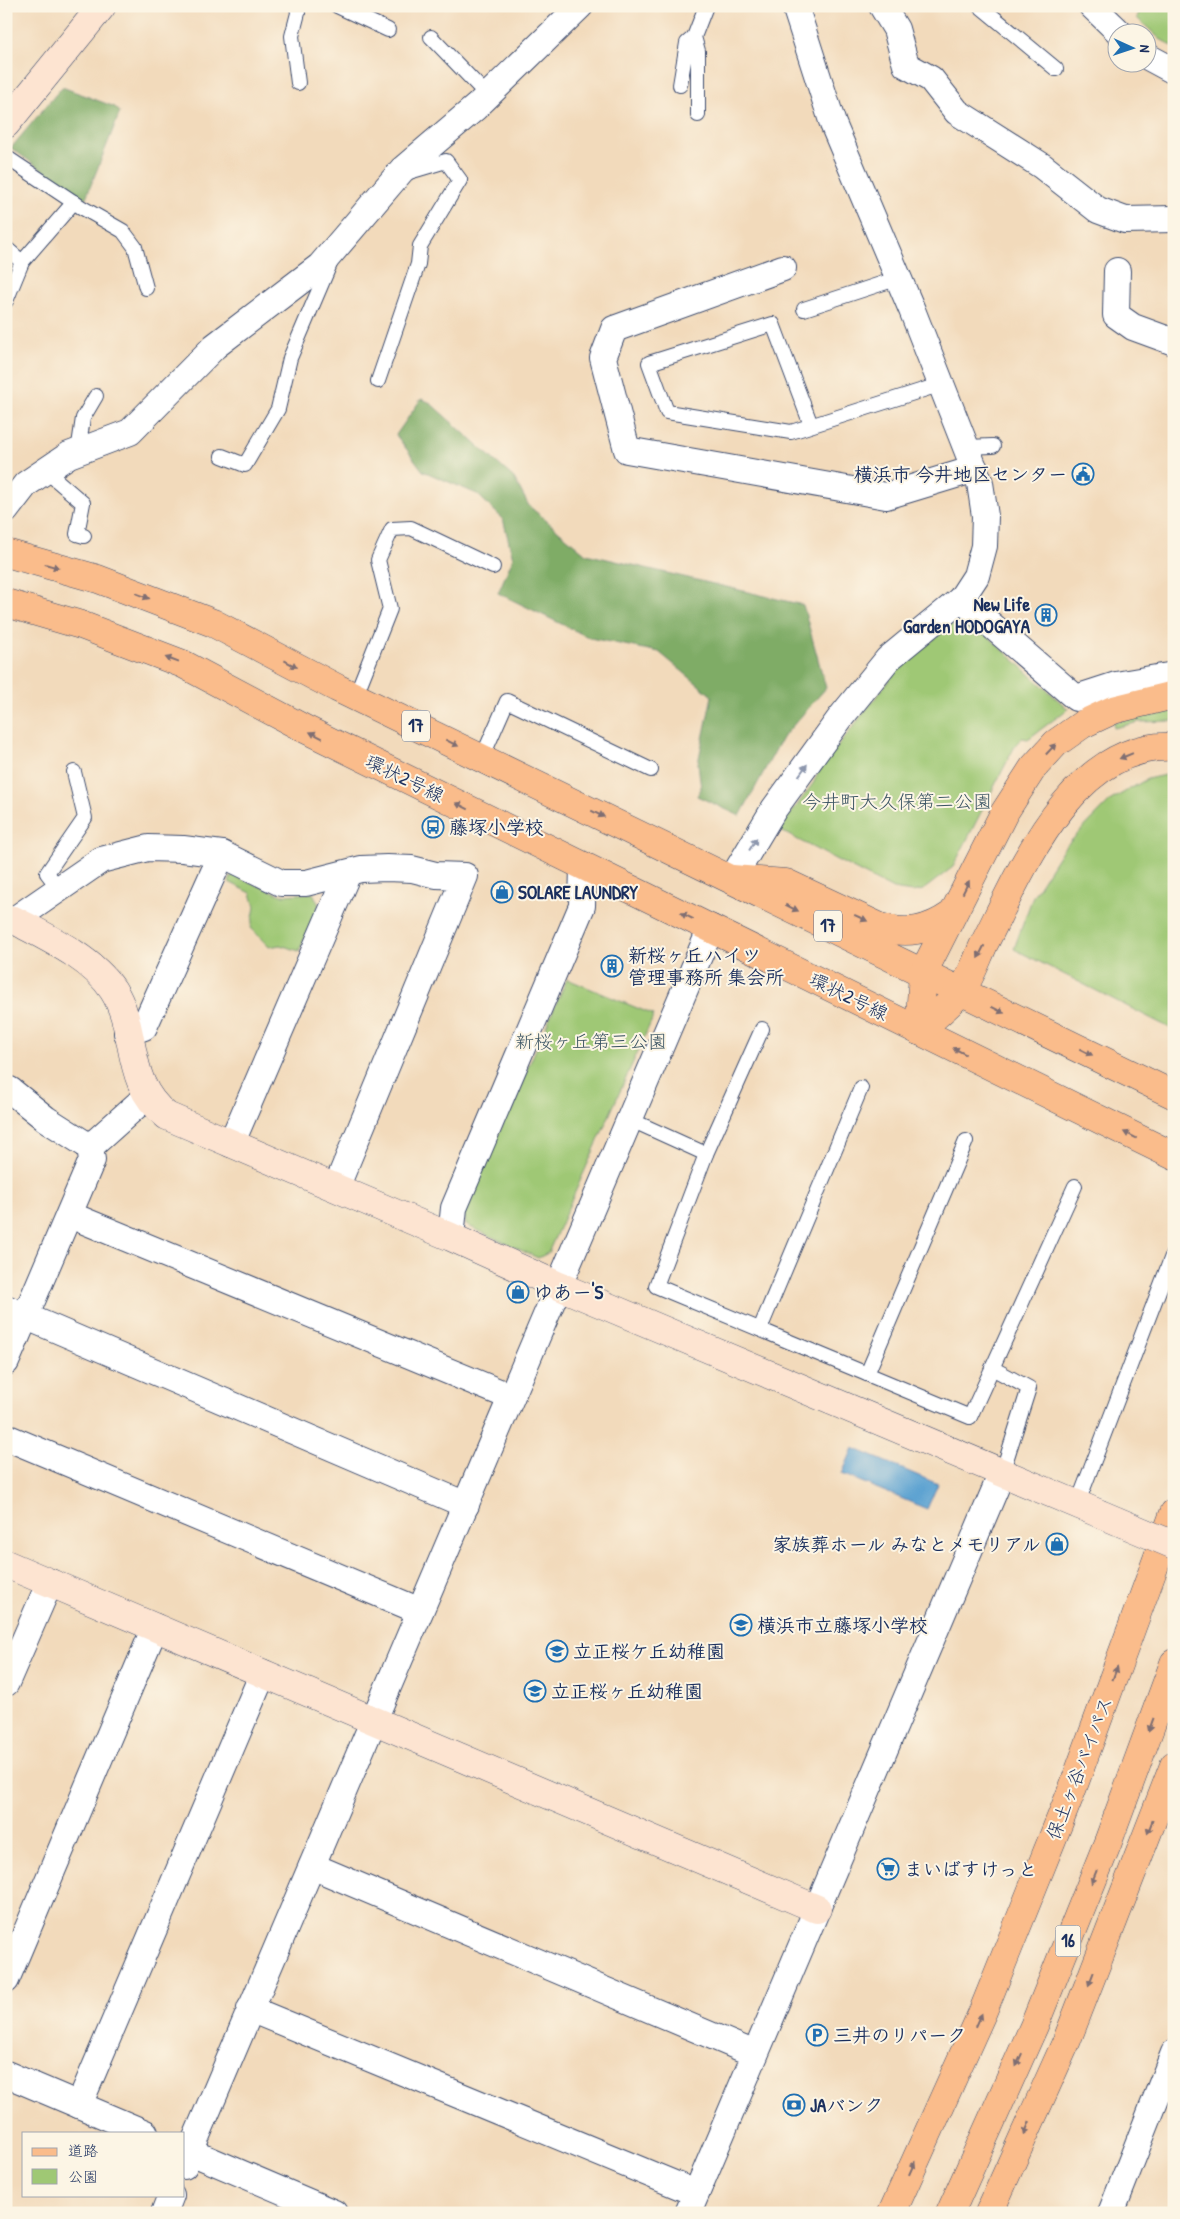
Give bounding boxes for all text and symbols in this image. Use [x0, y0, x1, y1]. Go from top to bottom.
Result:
north arrow [1108, 22, 1158, 72]
text: N [1136, 44, 1155, 53]
place label: 横浜市 今井地区センター [854, 461, 1067, 487]
public building icon: 横浜市 今井地区センター [1071, 462, 1095, 486]
one-way arrow [45, 562, 60, 570]
place label: New Life Garden HODOGAYA [903, 591, 1031, 639]
one-way arrow [136, 593, 150, 601]
building icon: New Life Garden HODOGAYA [1034, 603, 1058, 627]
one-way arrow [165, 655, 179, 663]
one-way arrow [284, 659, 298, 668]
road number: 17 [402, 710, 430, 741]
one-way arrow [309, 730, 323, 738]
one-way arrow [445, 740, 459, 748]
one-way arrow [1045, 744, 1057, 756]
street label: 環状2号線 [361, 748, 449, 808]
one-way arrow [1118, 752, 1133, 760]
one-way arrow [798, 763, 808, 777]
park label: 今井町大久保第二公園 [802, 788, 992, 814]
one-way arrow [455, 802, 469, 810]
one-way arrow [591, 810, 606, 819]
place label: 藤塚小学校 [449, 814, 544, 840]
bus stop icon: 藤塚小学校 [421, 815, 445, 839]
one-way arrow [749, 838, 758, 851]
place label: SOLARE LAUNDRY [518, 879, 639, 905]
shop icon: SOLARE LAUNDRY [490, 880, 514, 904]
one-way arrow [962, 880, 970, 894]
one-way arrow [785, 905, 799, 913]
road number: 17 [814, 910, 842, 941]
one-way arrow [680, 912, 694, 920]
one-way arrow [853, 914, 868, 922]
place label: 新桜ヶ丘ハイツ 管理事務所 集会所 [628, 942, 784, 990]
one-way arrow [976, 945, 984, 959]
building icon: 新桜ヶ丘ハイツ 管理事務所 集会所 [600, 954, 624, 978]
street label: 環状2号線 [805, 966, 893, 1026]
one-way arrow [991, 1006, 1006, 1014]
park label: 新桜ヶ丘第三公園 [515, 1028, 667, 1054]
one-way arrow [952, 1047, 966, 1055]
one-way arrow [1079, 1049, 1093, 1057]
one-way arrow [1123, 1131, 1137, 1139]
place label: ゆあー'S [534, 1279, 603, 1305]
shop icon: ゆあー'S [506, 1280, 530, 1304]
place label: 家族葬ホール みなとメモリアル [773, 1531, 1041, 1557]
shop icon: 家族葬ホール みなとメモリアル [1045, 1532, 1069, 1556]
place label: 横浜市立藤塚小学校 [757, 1612, 928, 1638]
school or university icon: 横浜市立藤塚小学校 [729, 1613, 753, 1637]
place label: 立正桜ケ丘幼稚園 [573, 1638, 725, 1664]
school or university icon: 立正桜ケ丘幼稚園 [545, 1639, 569, 1663]
one-way arrow [1112, 1666, 1119, 1681]
place label: 立正桜ヶ丘幼稚園 [551, 1678, 703, 1704]
school or university icon: 立正桜ヶ丘幼稚園 [523, 1679, 547, 1703]
street label: 保土ヶ谷バイパス [1040, 1693, 1118, 1843]
one-way arrow [1147, 1718, 1154, 1733]
one-way arrow [1146, 1820, 1154, 1835]
place label: まいばすけっと [904, 1856, 1037, 1882]
supermarket icon: まいばすけっと [876, 1857, 900, 1881]
one-way arrow [1089, 1870, 1097, 1885]
road number: 16 [1056, 1925, 1080, 1956]
one-way arrow [1087, 1971, 1094, 1986]
one-way arrow [976, 2013, 984, 2027]
place label: 三井のリパーク [833, 2022, 966, 2048]
parking icon: 三井のリパーク [805, 2023, 829, 2047]
one-way arrow [1014, 2053, 1022, 2067]
place label: JAバンク [810, 2092, 883, 2118]
bank icon: JAバンク [782, 2093, 806, 2117]
one-way arrow [1023, 2121, 1031, 2135]
legend [22, 2132, 185, 2196]
text: 道路 [68, 2140, 98, 2161]
one-way arrow [908, 2161, 916, 2175]
text: 公園 [68, 2166, 98, 2187]

